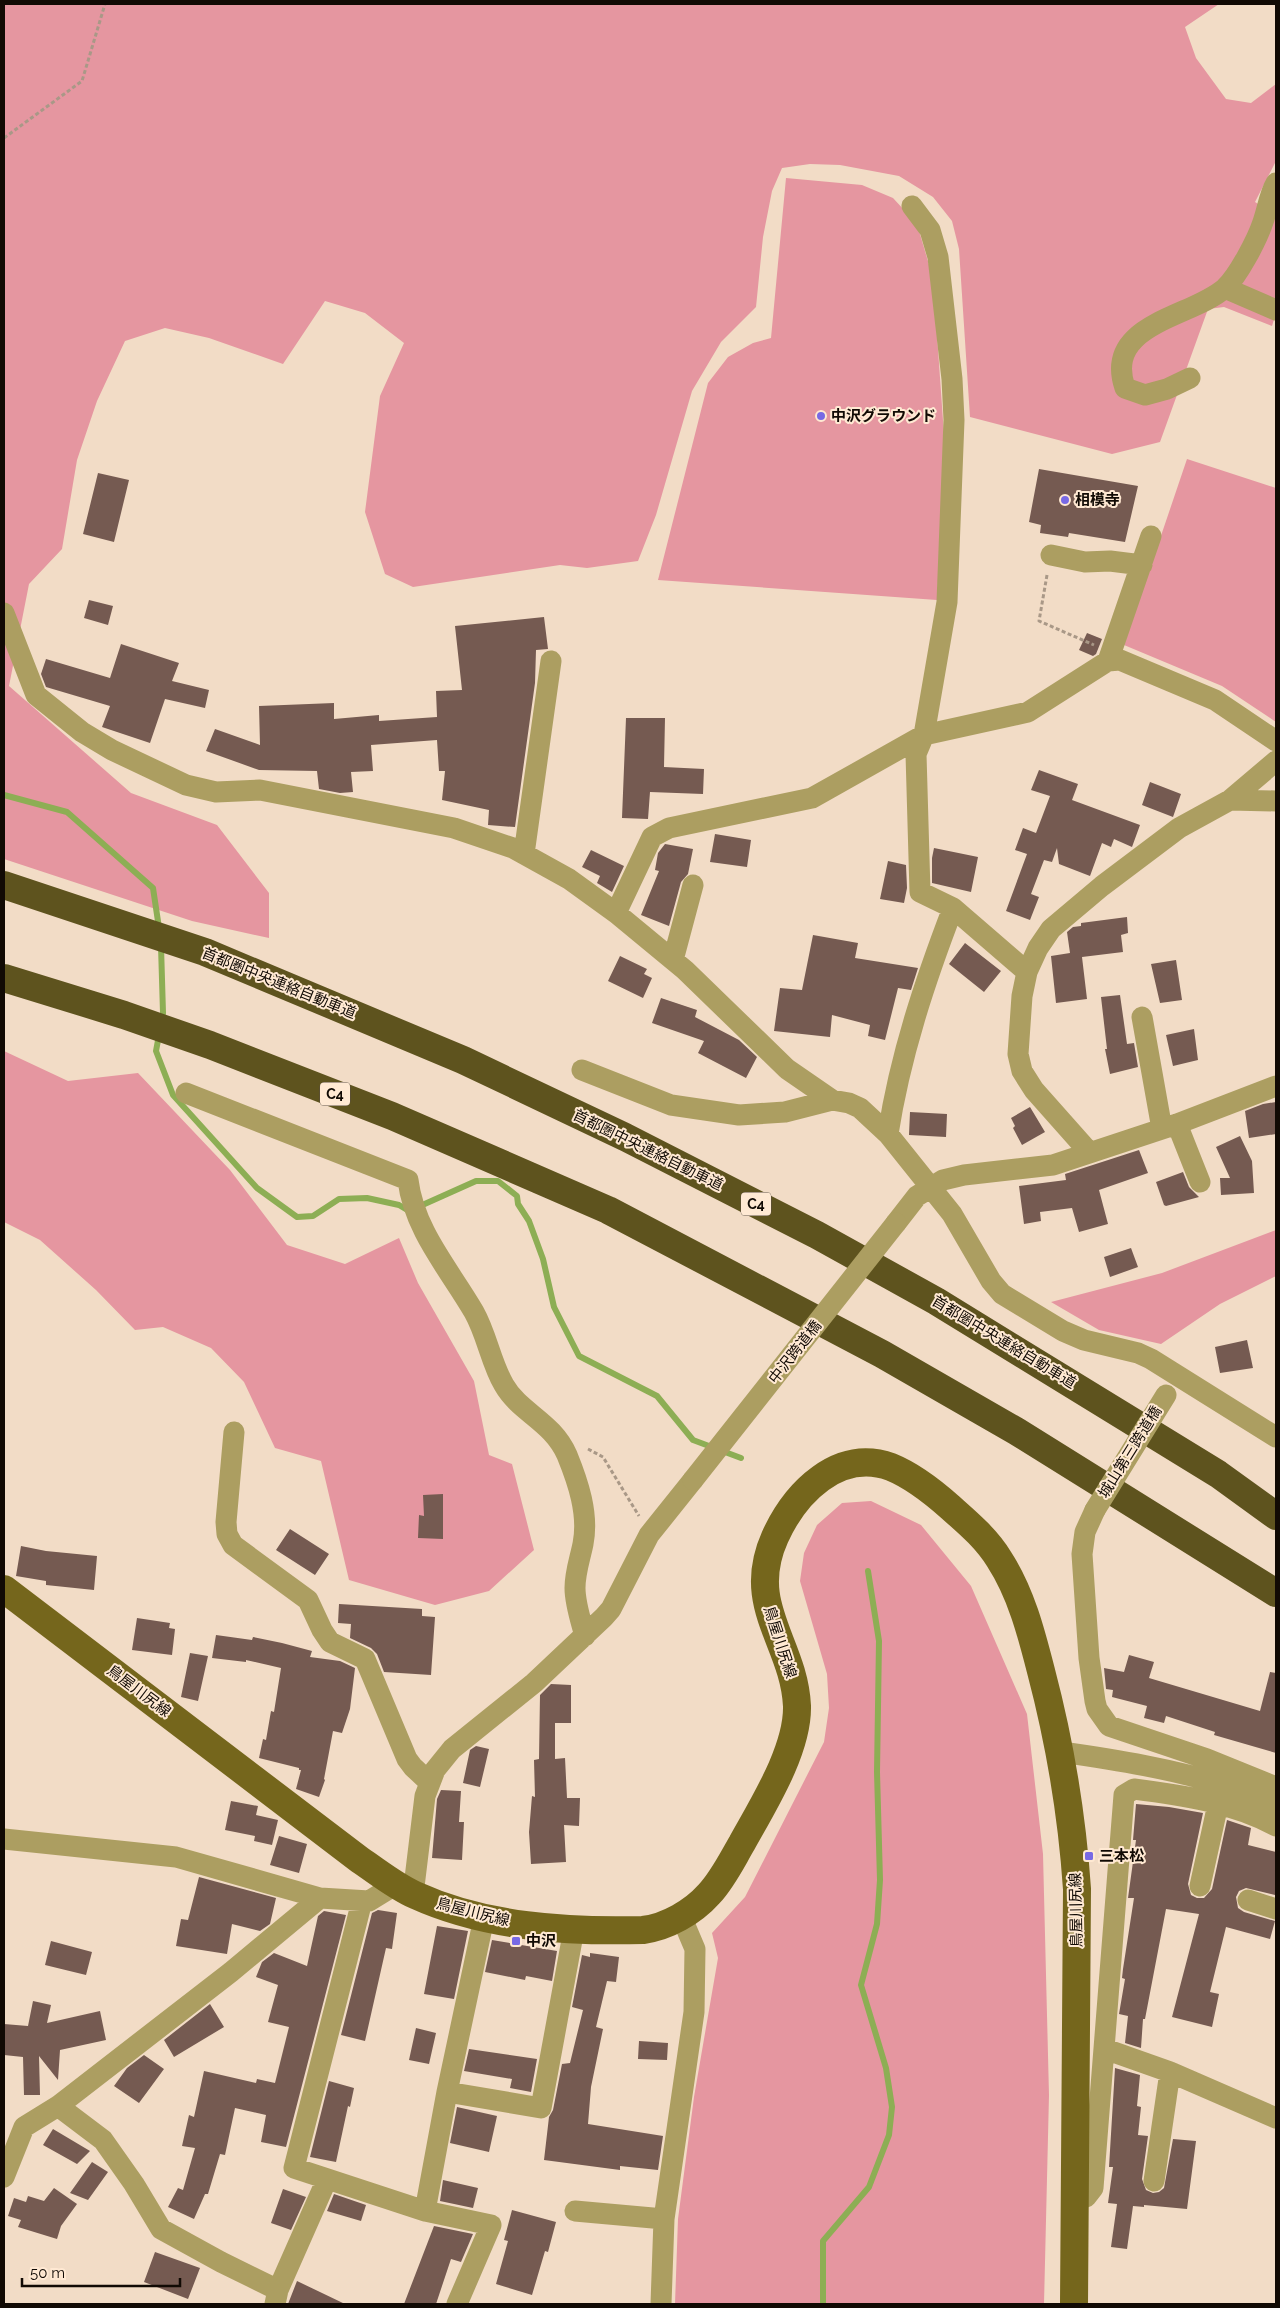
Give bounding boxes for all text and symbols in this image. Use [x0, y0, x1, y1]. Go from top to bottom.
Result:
place label: 中沢グラウンド [831, 407, 936, 425]
marker: 中沢グラウンド [815, 410, 827, 422]
place label: 相模寺 [1075, 491, 1120, 509]
marker: 相模寺 [1059, 494, 1071, 506]
street label: 首都圏中央連絡自動車道 [199, 944, 359, 1022]
road number: C4 [320, 1082, 350, 1106]
street label: 首都圏中央連絡自動車道 [570, 1106, 726, 1194]
road number: C4 [741, 1192, 771, 1216]
street label: 首都圏中央連絡自動車道 [929, 1292, 1079, 1392]
street label: 中沢跨道橋 [765, 1317, 825, 1387]
street label: 城山第三跨道橋 [1095, 1403, 1165, 1501]
street label: 鳥屋川尻線 [760, 1604, 800, 1680]
street label: 鳥屋川尻線 [104, 1661, 174, 1721]
place label: 三本松 [1099, 1847, 1144, 1865]
marker: 三本松 [1083, 1850, 1095, 1862]
street label: 鳥屋川尻線 [1066, 1872, 1086, 1948]
street label: 鳥屋川尻線 [434, 1894, 512, 1930]
place label: 中沢 [526, 1932, 556, 1950]
marker: 中沢 [510, 1935, 522, 1947]
scale bar [22, 2256, 180, 2288]
text: 50 m [30, 2264, 65, 2282]

